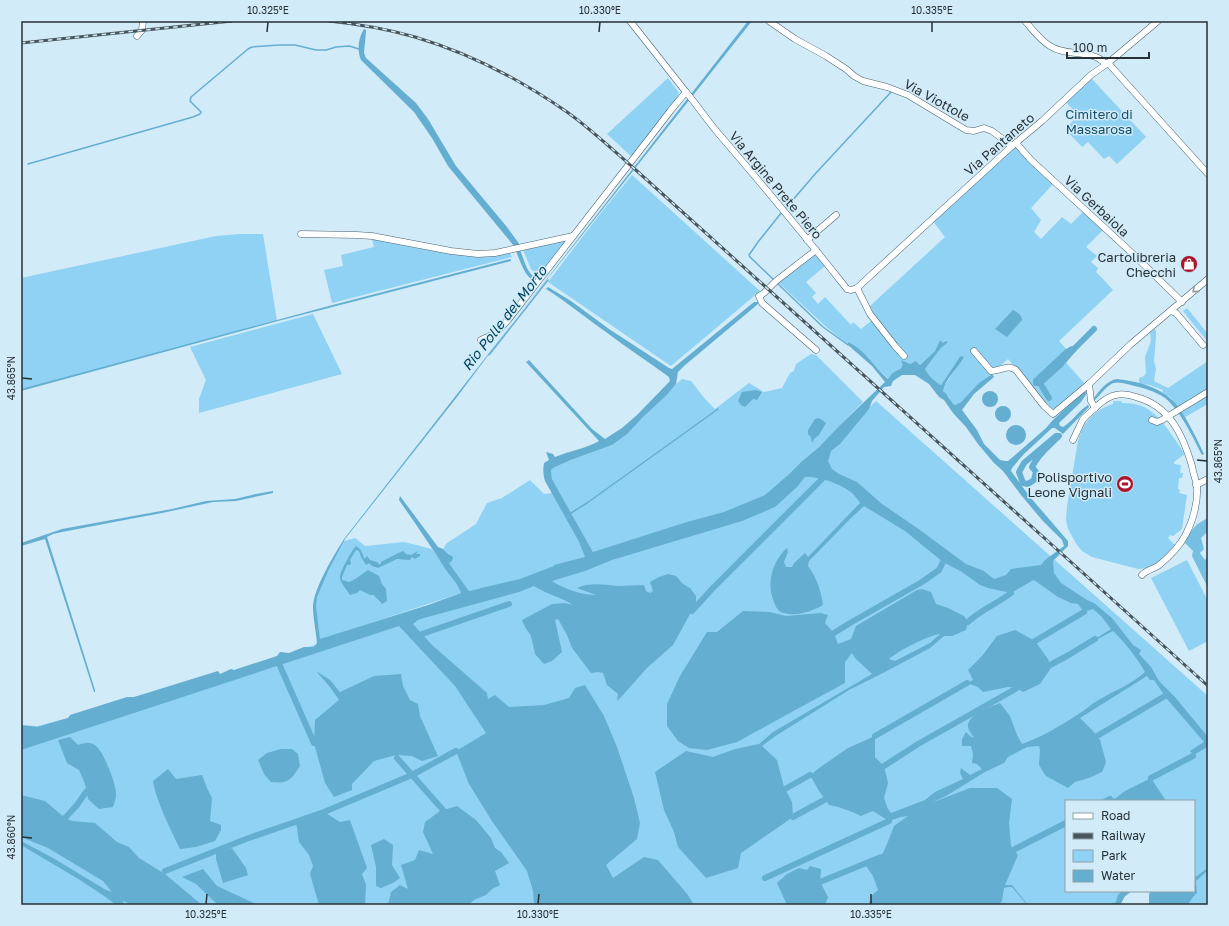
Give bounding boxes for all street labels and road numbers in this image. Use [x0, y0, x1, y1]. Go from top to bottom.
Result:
street label: Via Viottole [901, 75, 973, 125]
street label: Via Pantaneto [961, 109, 1037, 179]
street label: Via Argine Prete Piero [726, 128, 826, 242]
street label: Via Gerbaiola [1061, 172, 1133, 240]

